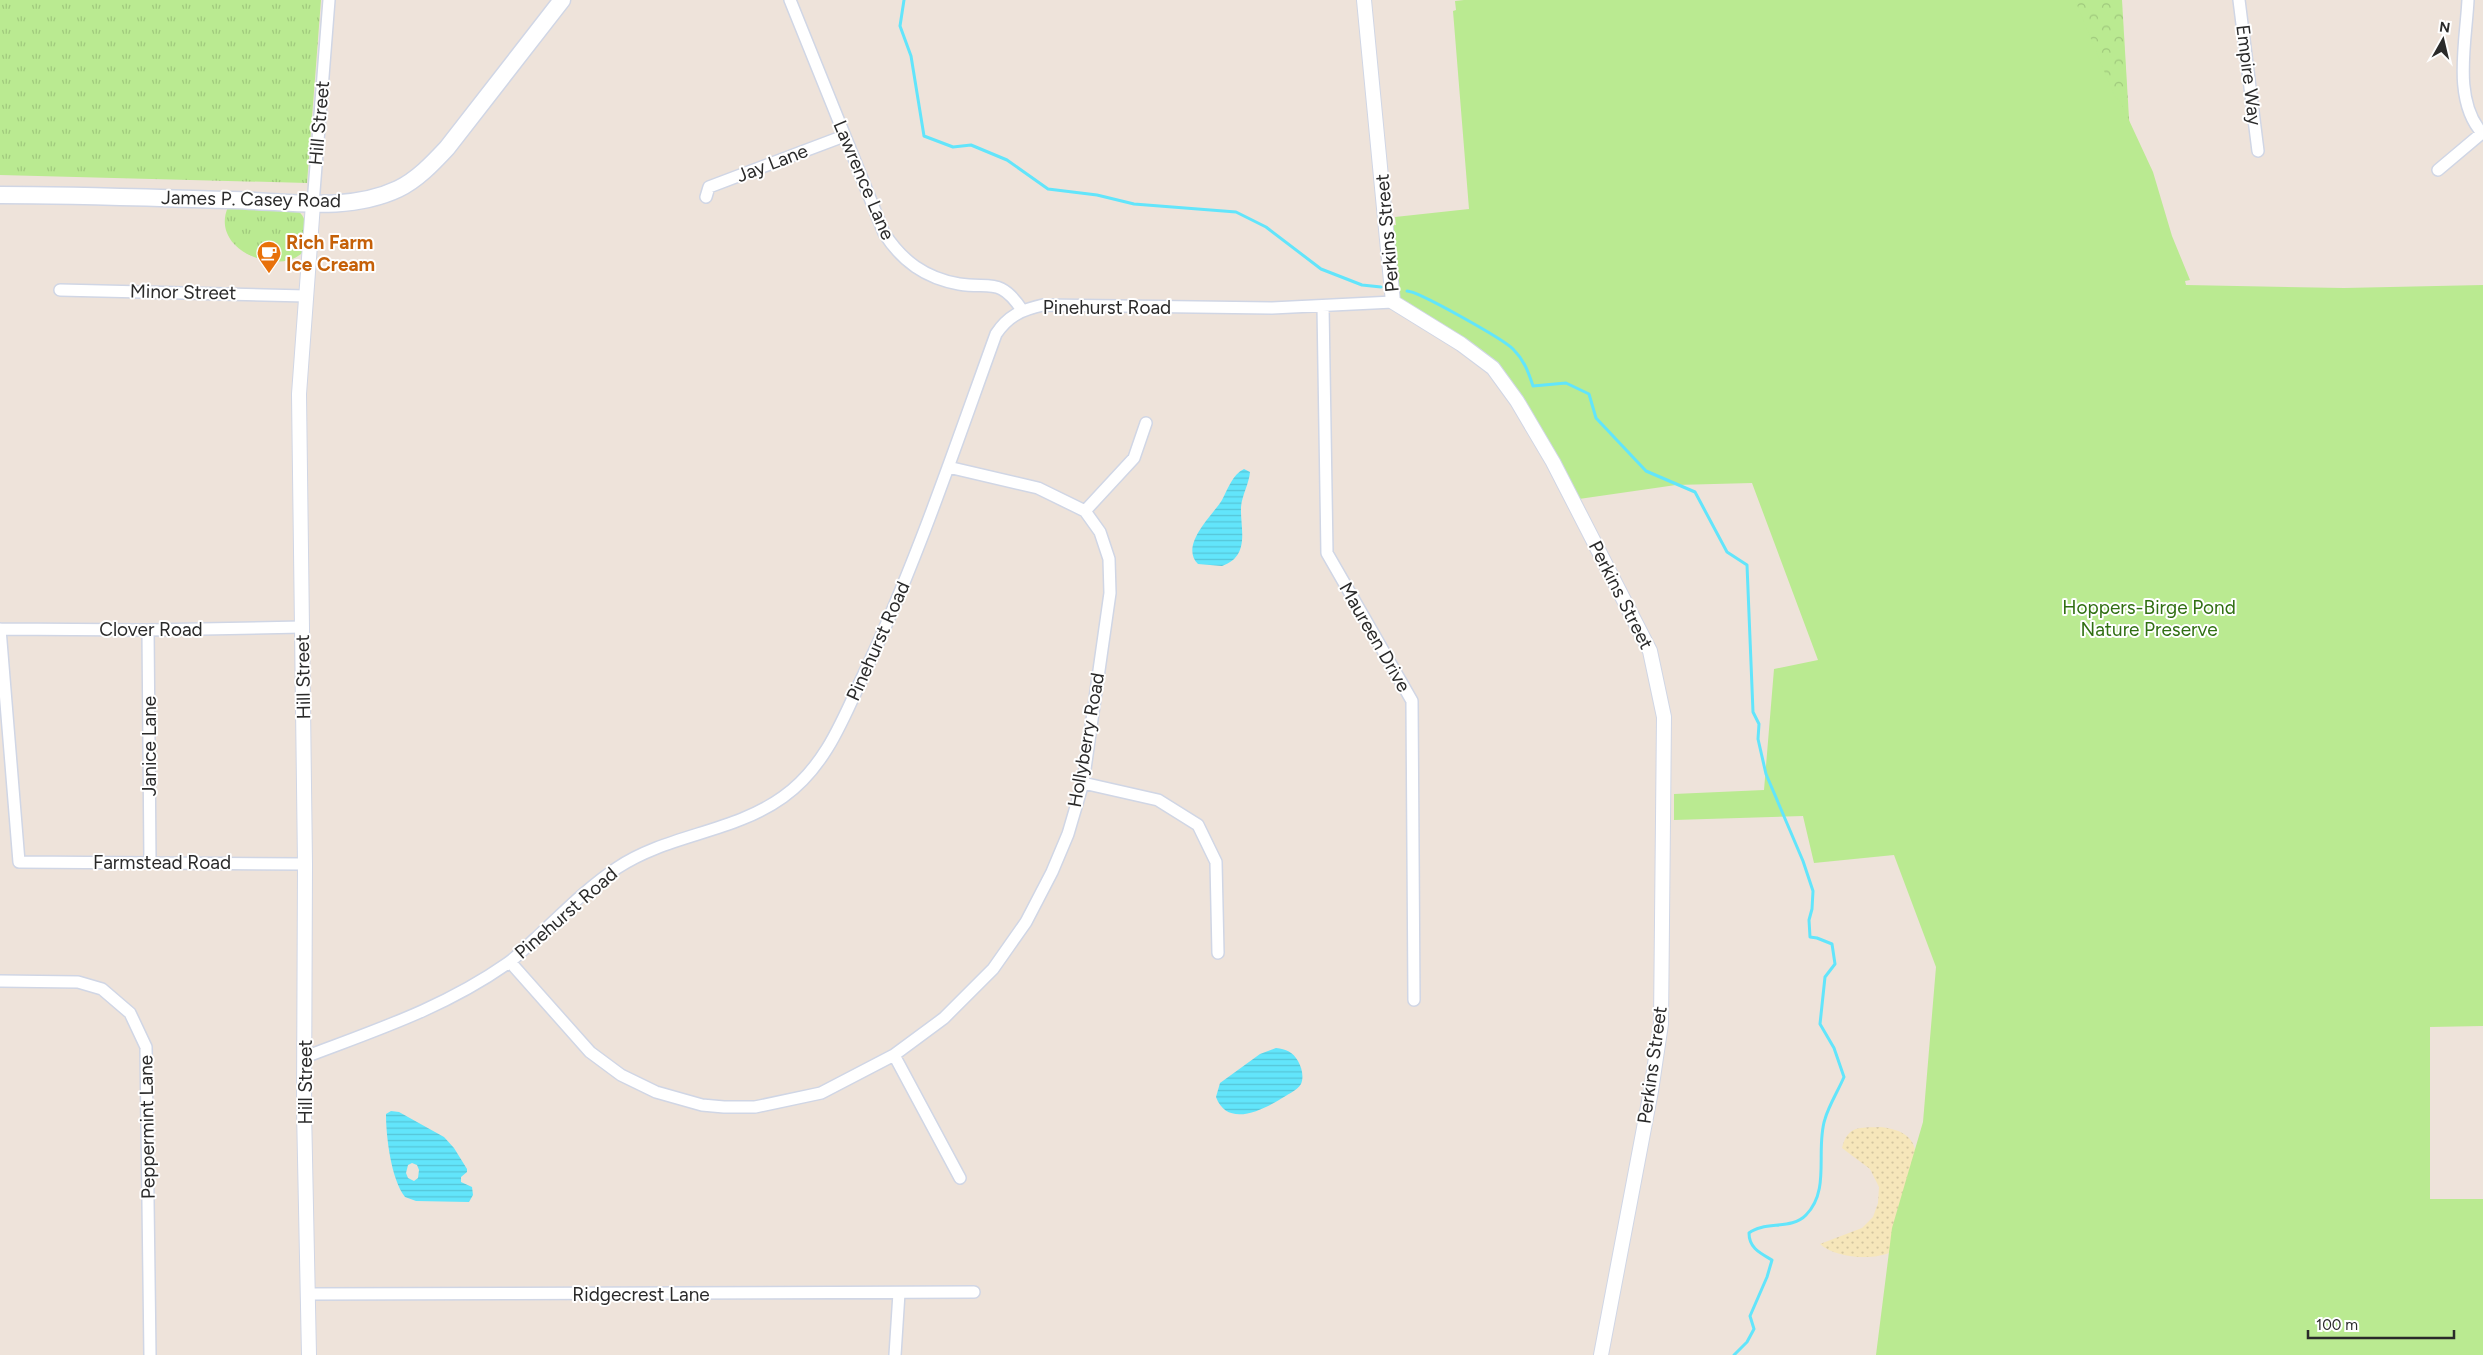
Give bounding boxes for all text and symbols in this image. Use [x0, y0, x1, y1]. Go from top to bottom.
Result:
north arrow [2418, 15, 2468, 65]
text: N [2438, 18, 2451, 37]
street label: Empire Way [2231, 23, 2267, 127]
street label: Hill Street [304, 80, 334, 166]
street label: Lawrence Lane [828, 117, 900, 243]
street label: Jay Lane [733, 139, 811, 187]
street label: Perkins Street [1370, 173, 1404, 293]
street label: James P. Casey Road [161, 186, 341, 212]
place label: Rich Farm Ice Cream [286, 231, 375, 276]
cafe icon: Rich Farm Ice Cream [256, 240, 282, 274]
street label: Minor Street [130, 280, 236, 304]
street label: Pinehurst Road [1043, 296, 1171, 319]
street label: Perkins Street [1584, 537, 1658, 653]
street label: Pinehurst Road [841, 578, 915, 704]
street label: Maureen Drive [1334, 578, 1416, 696]
park label: Hoppers-Birge Pond Nature Preserve [2062, 596, 2236, 641]
street label: Clover Road [99, 618, 203, 641]
street label: Hill Street [291, 634, 315, 720]
street label: Hollyberry Road [1063, 671, 1109, 809]
street label: Janice Lane [138, 696, 161, 796]
street label: Farmstead Road [93, 851, 231, 874]
street label: Pinehurst Road [510, 862, 622, 964]
street label: Perkins Street [1632, 1005, 1672, 1125]
street label: Hill Street [294, 1040, 317, 1124]
street label: Peppermint Lane [134, 1055, 160, 1199]
street label: Ridgecrest Lane [572, 1283, 710, 1306]
scale bar [2308, 1308, 2454, 1340]
text: 100 m [2316, 1316, 2358, 1334]

